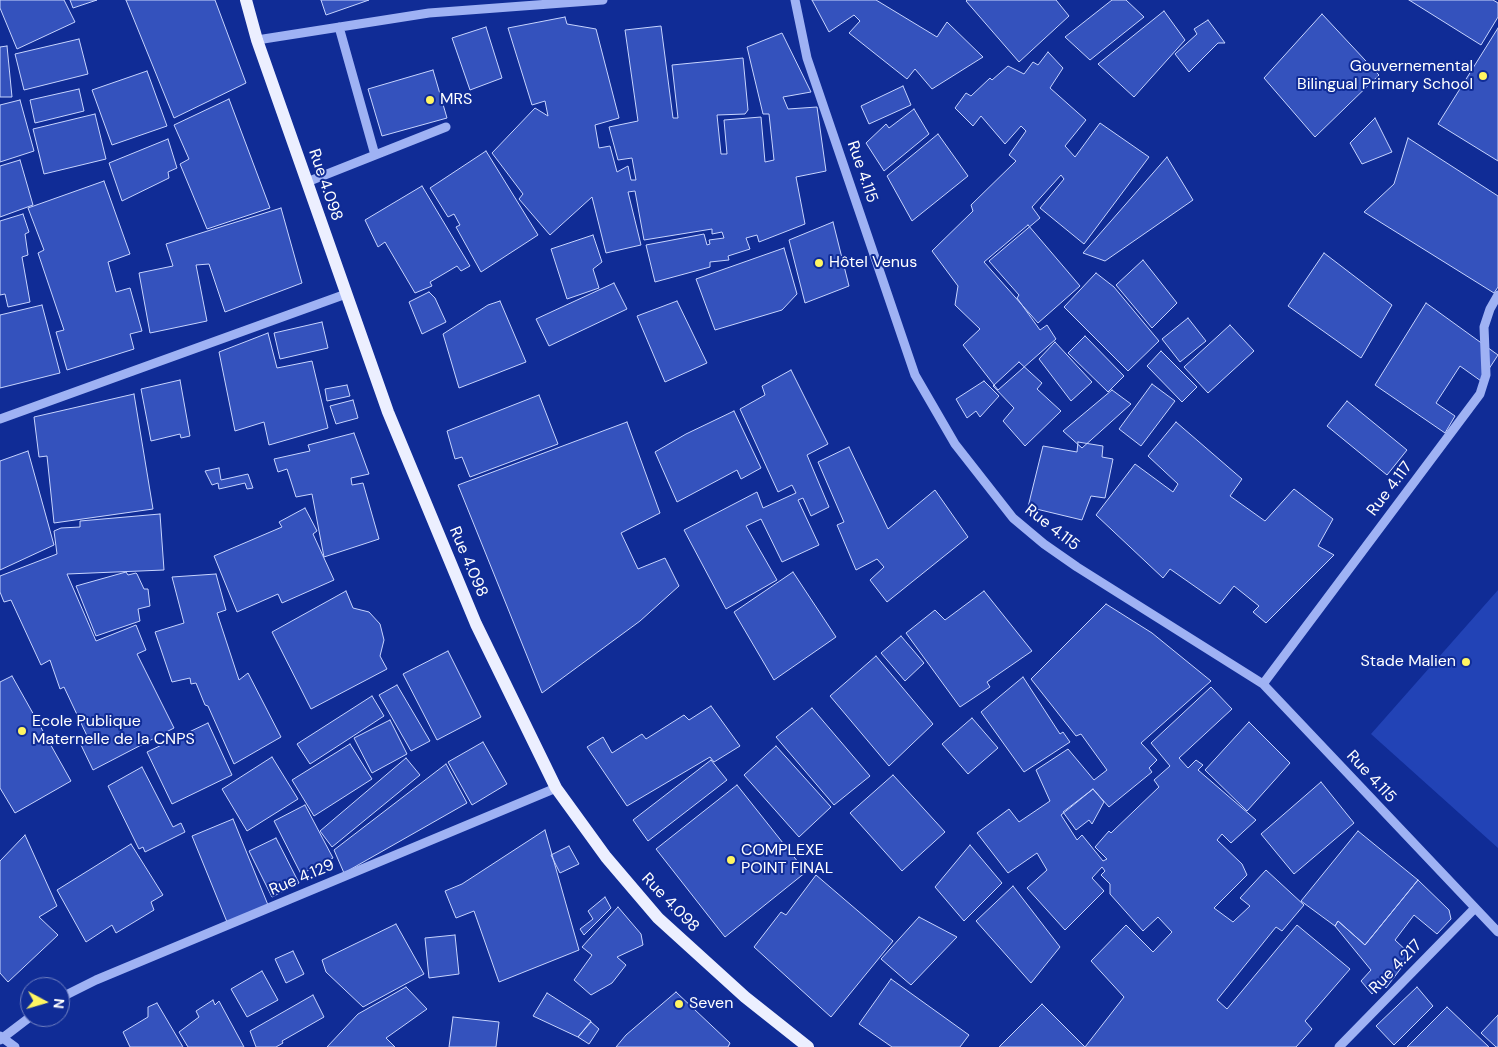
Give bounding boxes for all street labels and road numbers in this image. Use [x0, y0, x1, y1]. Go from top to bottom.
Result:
street label: Rue 4.115 [842, 138, 882, 206]
street label: Rue 4.098 [304, 147, 346, 223]
street label: Rue 4.117 [1363, 458, 1417, 520]
street label: Rue 4.115 [1021, 501, 1083, 555]
street label: Rue 4.098 [445, 524, 491, 600]
street label: Rue 4.115 [1342, 747, 1400, 807]
street label: Rue 4.129 [267, 856, 337, 900]
street label: Rue 4.098 [637, 869, 703, 937]
street label: Rue 4.217 [1366, 936, 1426, 998]

